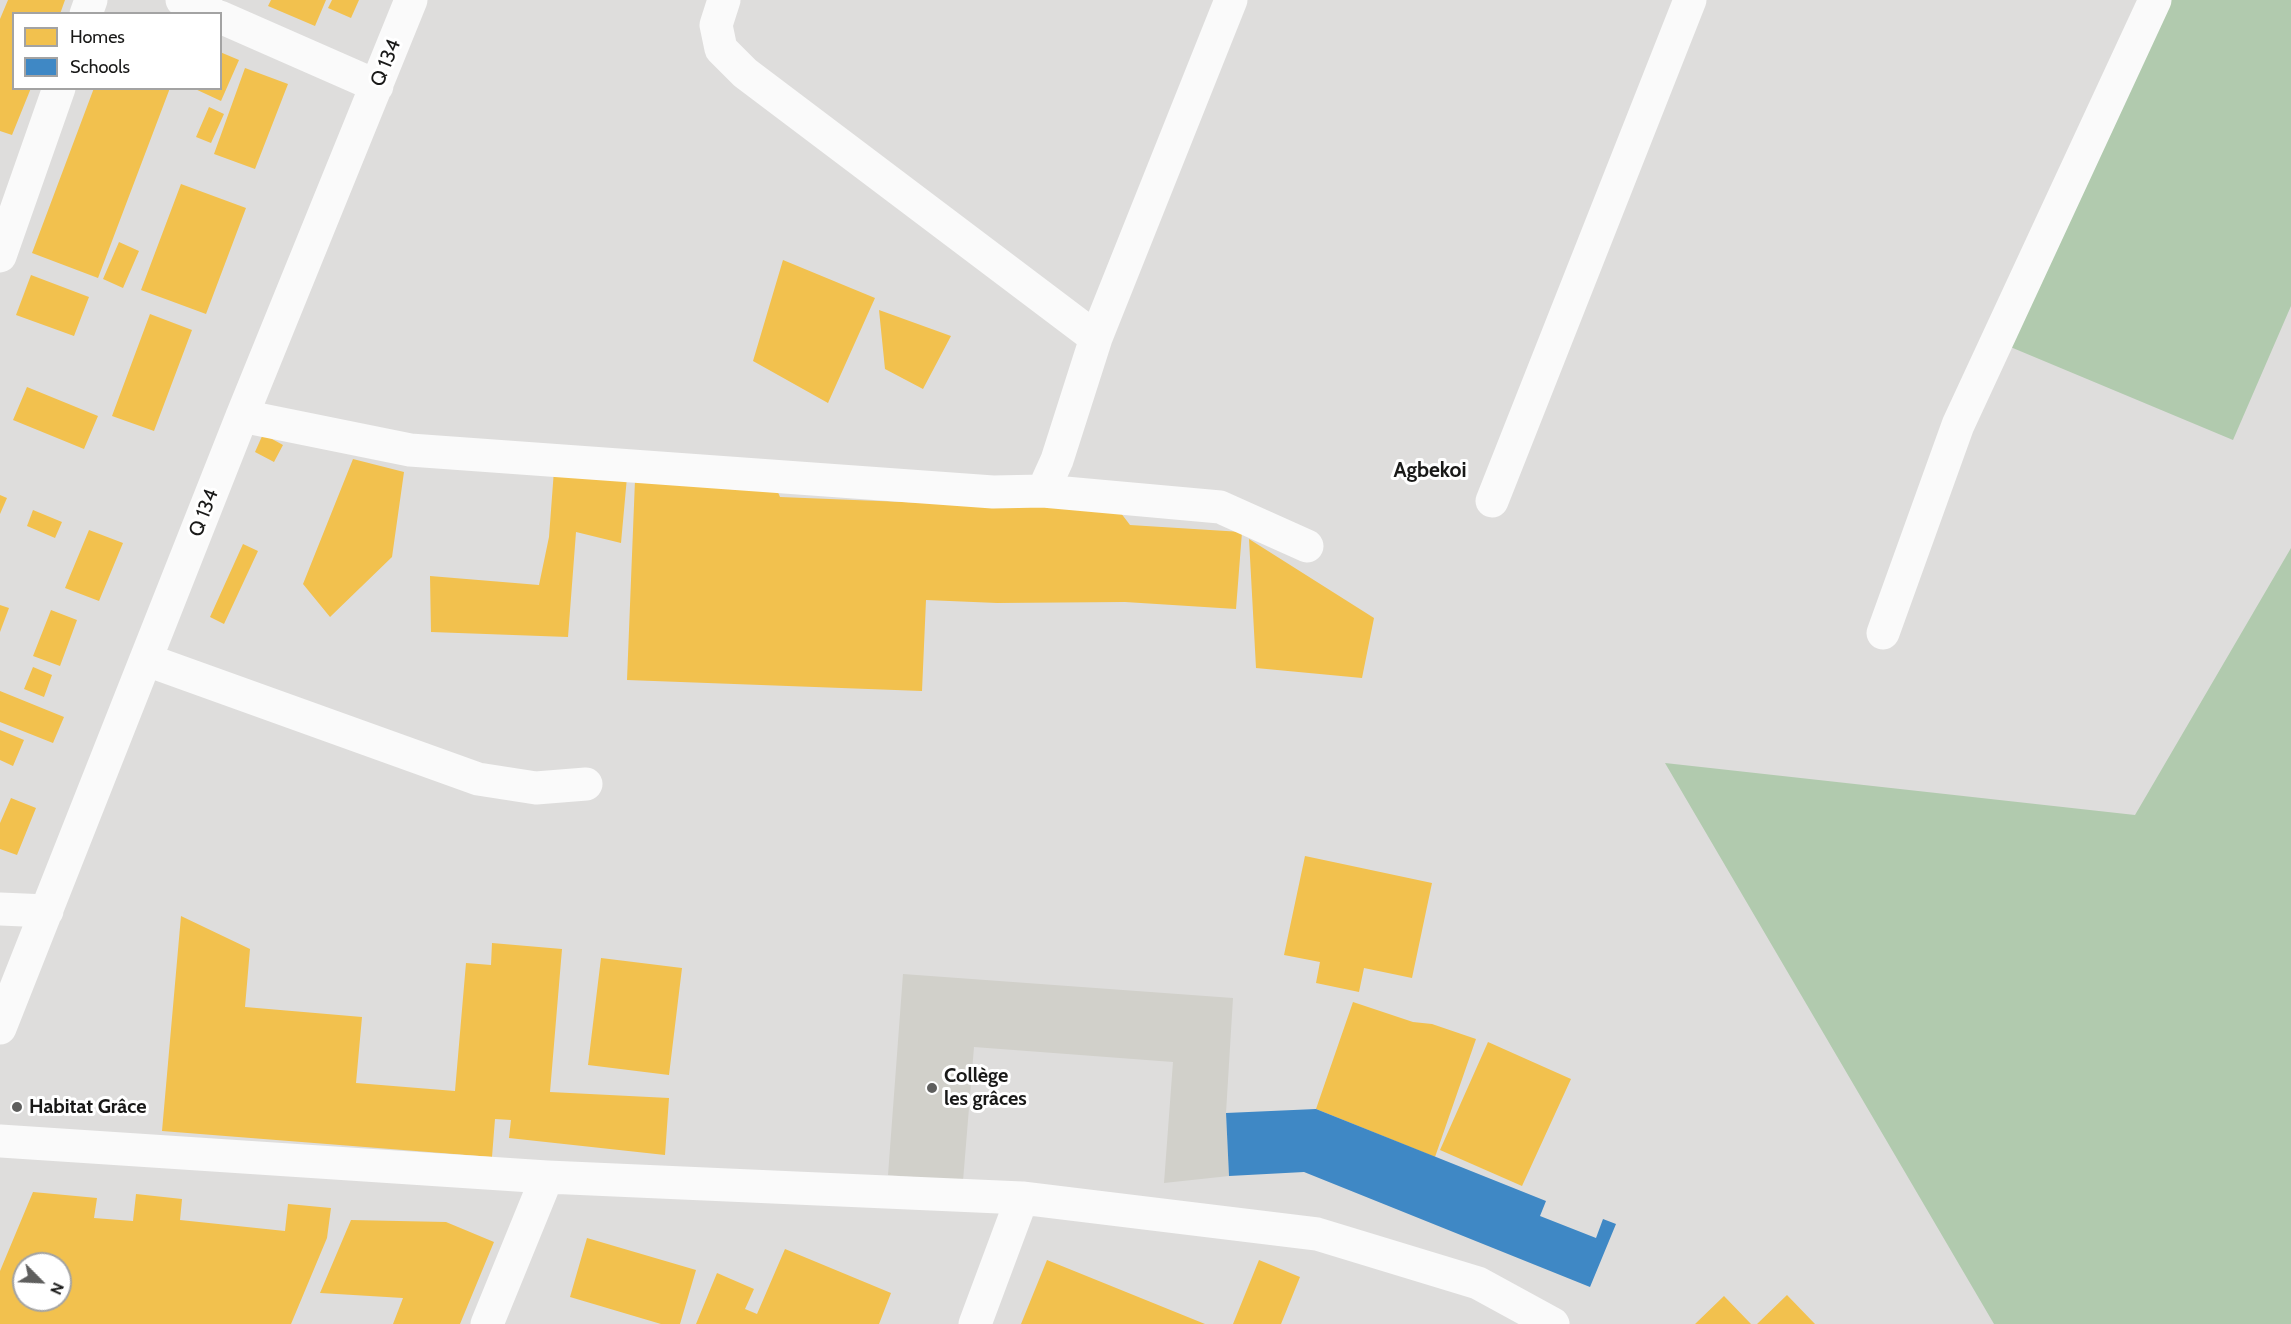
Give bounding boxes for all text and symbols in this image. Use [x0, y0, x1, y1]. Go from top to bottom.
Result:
legend [12, 12, 222, 90]
text: Homes [70, 26, 125, 48]
street label: Q 134 [366, 36, 406, 90]
text: Schools [70, 56, 130, 78]
district label: Agbekoi [1393, 458, 1467, 484]
street label: Q 134 [184, 486, 224, 540]
place label: Collège les grâces [944, 1064, 1027, 1111]
marker: Collège les grâces [925, 1081, 939, 1095]
place label: Habitat Grâce [29, 1095, 147, 1119]
marker: Habitat Grâce [10, 1100, 24, 1114]
north arrow [12, 1252, 72, 1312]
text: N [46, 1280, 68, 1298]

